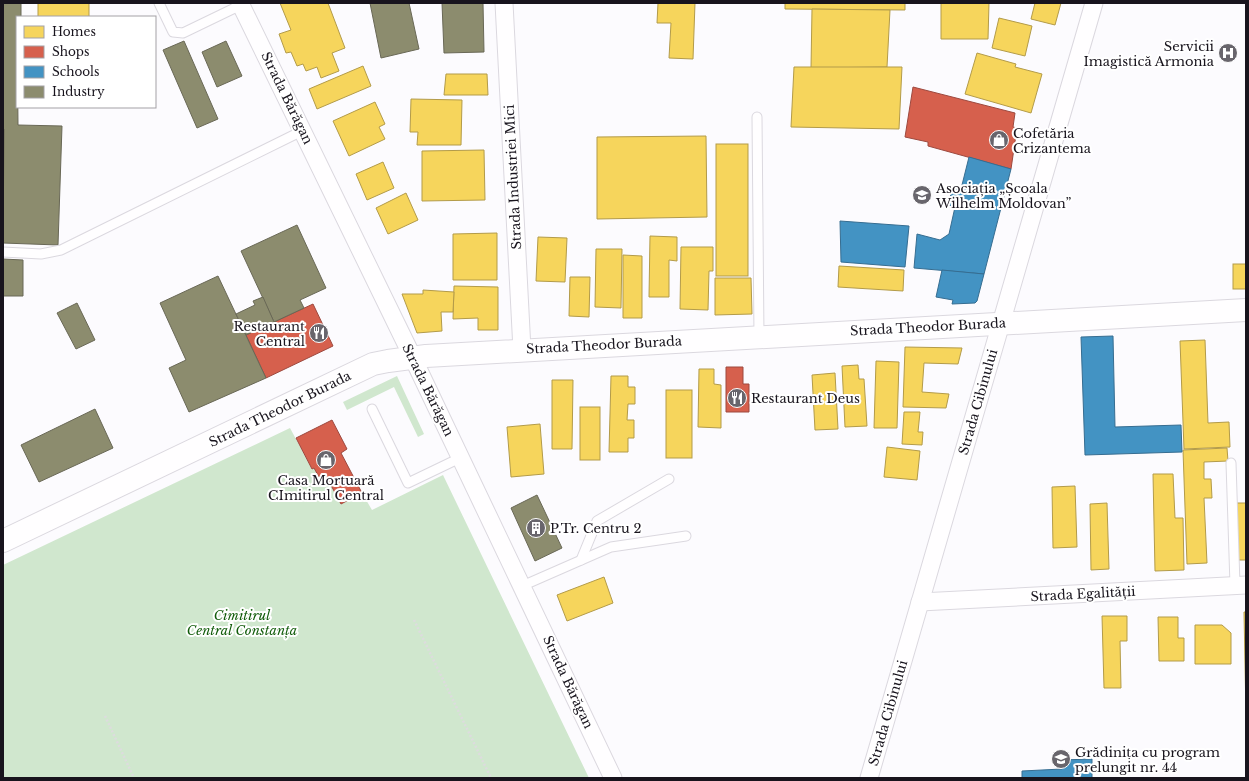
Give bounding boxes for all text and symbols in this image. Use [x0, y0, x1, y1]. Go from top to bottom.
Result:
legend [16, 16, 156, 108]
text: Homes [52, 24, 96, 39]
place label: Servicii Imagistică Armonia [1083, 38, 1215, 70]
hospital icon: Servicii Imagistică Armonia [1217, 42, 1239, 64]
text: Shops [52, 44, 89, 59]
street label: Strada Bărăgan [257, 49, 317, 147]
text: Schools [52, 64, 99, 79]
text: Industry [52, 84, 105, 99]
street label: Strada Industriei Mici [501, 104, 525, 250]
place label: Cofetăria Crizantema [1013, 125, 1092, 157]
shop icon: Cofetăria Crizantema [988, 129, 1010, 151]
place label: Asociația „Școala Wilhelm Moldovan” [935, 180, 1071, 212]
school or university icon: Asociația „Școala Wilhelm Moldovan” [911, 184, 933, 206]
street label: Strada Theodor Burada [850, 314, 1007, 340]
place label: Restaurant Central [233, 318, 305, 350]
restaurant icon: Restaurant Central [308, 322, 330, 344]
street label: Strada Theodor Burada [526, 332, 683, 358]
street label: Strada Bărăgan [398, 341, 458, 439]
street label: Strada Cibinului [955, 347, 1001, 457]
street label: Strada Theodor Burada [206, 367, 355, 451]
restaurant icon: Restaurant Deus [726, 387, 748, 409]
place label: Restaurant Deus [751, 390, 860, 407]
shop icon: Casa Mortuară CImitirul Central [315, 449, 337, 471]
place label: Casa Mortuară CImitirul Central [268, 472, 384, 504]
building icon: P.Tr. Centru 2 [525, 517, 547, 539]
place label: P.Tr. Centru 2 [550, 520, 641, 537]
street label: Strada Egalității [1030, 583, 1137, 605]
park label: Cimitirul Central Constanța [187, 607, 297, 639]
street label: Strada Bărăgan [539, 633, 597, 731]
street label: Strada Cibinului [865, 658, 911, 768]
place label: Grădinița cu program prelungit nr. 44 [1075, 744, 1220, 776]
school or university icon: Grădinița cu program prelungit nr. 44 [1050, 748, 1072, 770]

